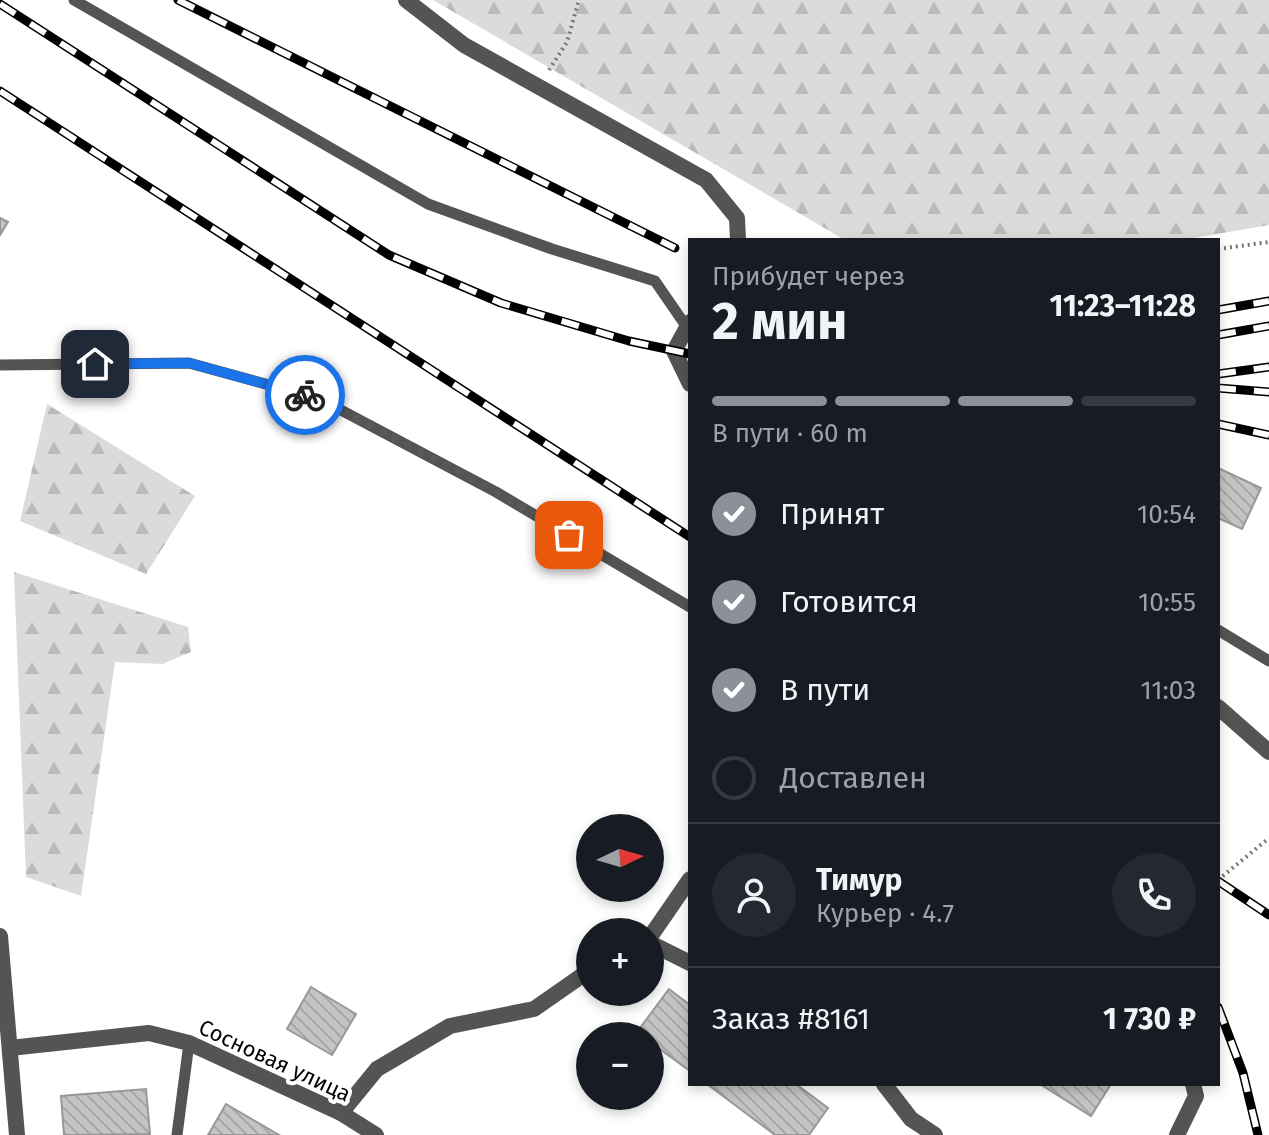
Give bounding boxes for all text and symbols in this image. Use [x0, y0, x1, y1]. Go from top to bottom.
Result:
text: Прибудет через [712, 261, 905, 292]
text: 11:23–11:28 [1050, 288, 1196, 324]
text: 2 мин [712, 290, 847, 353]
pin [61, 330, 129, 398]
icon: home [73, 342, 117, 386]
courier [265, 355, 345, 435]
icon: bike [283, 373, 327, 417]
text: В пути · 60 m [712, 418, 868, 449]
icon: check [712, 492, 756, 536]
text: Принят [780, 496, 884, 532]
text: 10:54 [1137, 499, 1196, 530]
pin [535, 501, 603, 569]
icon: bag [547, 513, 591, 557]
icon: check [712, 580, 756, 624]
text: Готовится [780, 584, 918, 620]
text: 10:55 [1138, 587, 1196, 618]
icon: check [712, 668, 756, 712]
text: В пути [780, 672, 870, 708]
text: 11:03 [1140, 675, 1196, 706]
text: Доставлен [780, 760, 927, 796]
north arrow [576, 814, 664, 902]
map controls [576, 814, 664, 1110]
button: person [712, 853, 796, 937]
button: phone [1112, 853, 1196, 937]
text: Тимур [816, 862, 902, 898]
text: Курьер · 4.7 [816, 898, 954, 929]
button: + [576, 918, 664, 1006]
text: Заказ #8161 [712, 1001, 870, 1037]
text: 1 730 ₽ [1103, 1001, 1196, 1037]
street label: Сосновая улица [195, 1013, 355, 1107]
button: − [576, 1022, 664, 1110]

